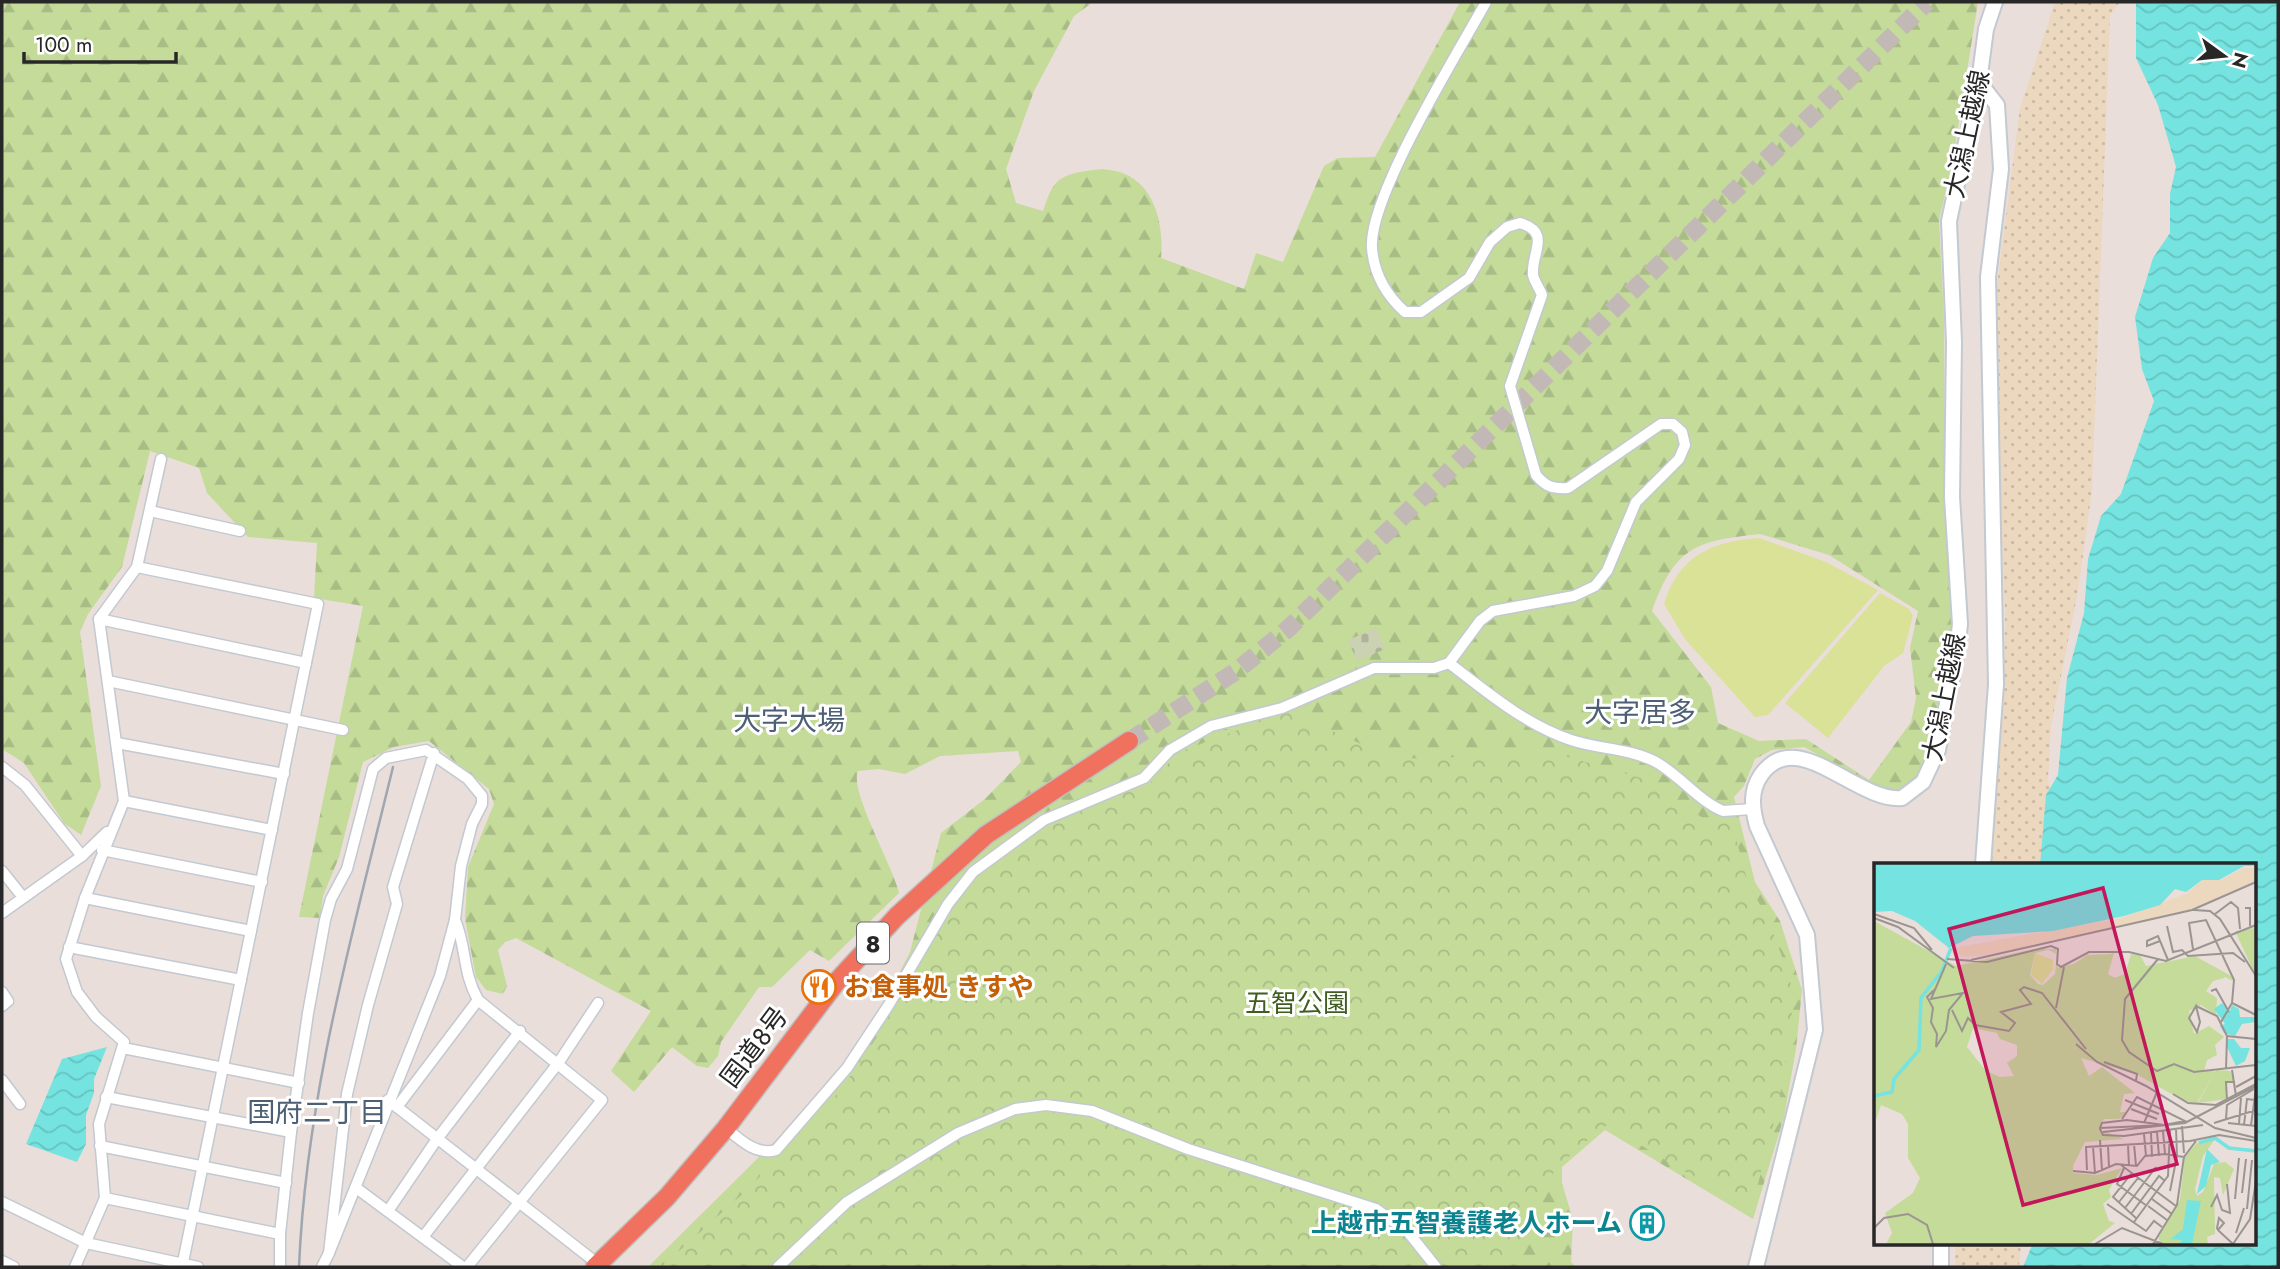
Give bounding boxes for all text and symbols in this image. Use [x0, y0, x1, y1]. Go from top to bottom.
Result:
scale bar [24, 21, 177, 65]
north arrow [2189, 21, 2259, 91]
text: 100 m [35, 30, 92, 60]
text: N [2225, 49, 2255, 71]
street label: 大潟上越線 [1935, 66, 1999, 202]
street label: 大潟上越線 [1913, 630, 1975, 764]
district label: 大字居多 [1584, 692, 1696, 733]
district label: 大字大場 [733, 700, 845, 741]
inset map [1874, 863, 2256, 1244]
road number: 8 [857, 923, 889, 964]
restaurant icon: お食事処 きすや [800, 968, 838, 1006]
place label: お食事処 きすや [844, 968, 1034, 1006]
park label: 五智公園 [1245, 984, 1349, 1022]
street label: 国道8号 [711, 999, 797, 1095]
district label: 国府二丁目 [247, 1092, 387, 1133]
place label: 上越市五智養護老人ホーム [1311, 1204, 1622, 1242]
building icon: 上越市五智養護老人ホーム [1628, 1204, 1666, 1242]

